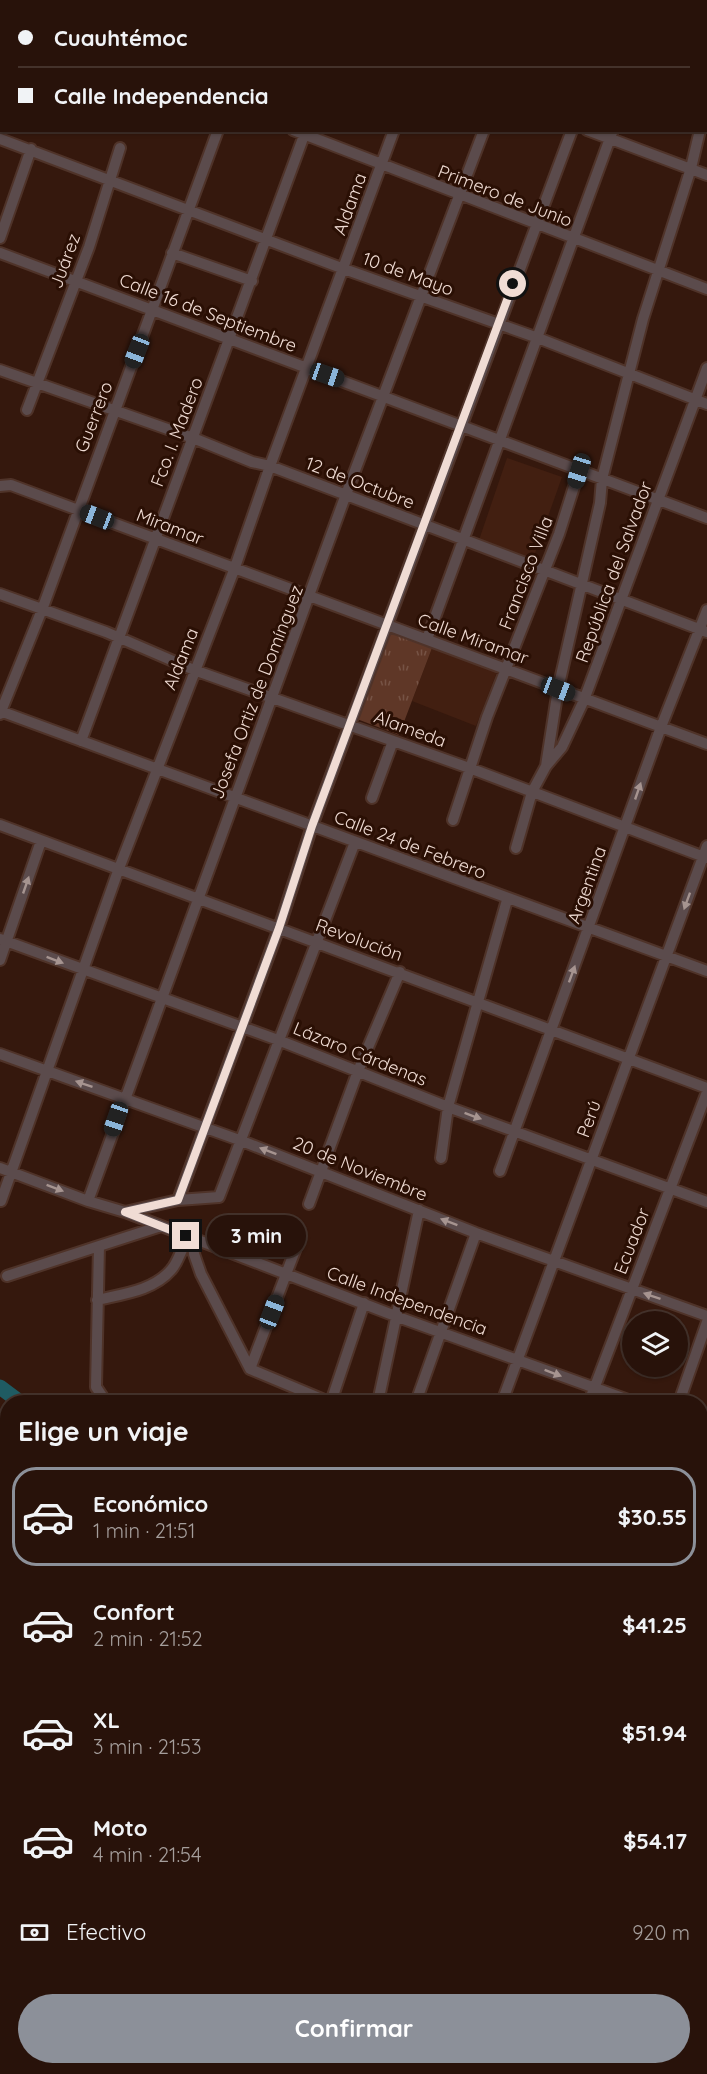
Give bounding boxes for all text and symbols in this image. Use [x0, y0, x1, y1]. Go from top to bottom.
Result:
text: Cuauhtémoc [54, 24, 187, 52]
text: Calle Independencia [54, 82, 269, 110]
street label: Primero de Junio [435, 159, 576, 232]
street label: Aldama [328, 169, 371, 238]
street label: Juárez [44, 230, 85, 291]
street label: 10 de Mayo [360, 246, 457, 301]
street label: Calle 16 de Septiembre [116, 268, 300, 357]
route start [499, 270, 526, 297]
car [122, 331, 152, 371]
car [307, 361, 347, 389]
street label: Fco. I. Madero [145, 374, 208, 490]
street label: Guerrero [70, 378, 118, 455]
street label: 12 de Octubre [302, 451, 418, 514]
car [565, 451, 593, 491]
street label: República del Salvador [570, 478, 657, 666]
car [77, 502, 117, 532]
street label: Miramar [133, 503, 207, 550]
street label: Francisco Villa [493, 513, 558, 633]
street label: Josefa Ortiz de Domínguez [205, 582, 308, 802]
street label: Calle Miramar [415, 608, 532, 669]
street label: Aldama [158, 624, 203, 693]
car [538, 674, 578, 704]
street label: Alameda [371, 705, 449, 752]
one-way arrow [634, 782, 644, 800]
street label: Calle 24 de Febrero [331, 805, 489, 884]
street label: Argentina [562, 843, 611, 927]
one-way arrow [22, 876, 31, 894]
one-way arrow [682, 892, 692, 910]
street label: Revolución [312, 913, 406, 966]
one-way arrow [46, 955, 64, 965]
one-way arrow [567, 965, 577, 983]
street label: Lázaro Cárdenas [290, 1016, 430, 1091]
one-way arrow [75, 1079, 93, 1089]
street label: Perú [571, 1097, 606, 1141]
car [102, 1099, 130, 1139]
one-way arrow [464, 1112, 482, 1121]
street label: 20 de Noviembre [290, 1131, 431, 1206]
one-way arrow [258, 1145, 276, 1155]
one-way arrow [46, 1184, 64, 1194]
street label: Ecuador [608, 1204, 655, 1277]
callout: 3 min [207, 1215, 306, 1257]
one-way arrow [440, 1217, 458, 1226]
route end [172, 1222, 199, 1249]
text: 3 min [231, 1223, 282, 1248]
street label: Calle Independencia [324, 1261, 490, 1340]
one-way arrow [643, 1291, 661, 1301]
car [257, 1292, 287, 1332]
map controls [622, 1311, 688, 1377]
button: layers [622, 1311, 688, 1377]
one-way arrow [544, 1368, 562, 1378]
text: Elige un viaje [18, 1414, 189, 1448]
icon: car [21, 1490, 75, 1544]
text: Económico [93, 1490, 208, 1518]
text: $30.55 [618, 1503, 687, 1531]
text: 1 min · 21:51 [93, 1518, 195, 1543]
icon: car [21, 1598, 75, 1652]
text: Confort [93, 1598, 175, 1626]
text: $41.25 [622, 1611, 687, 1639]
text: 2 min · 21:52 [93, 1626, 203, 1651]
icon: car [21, 1706, 75, 1760]
text: XL [93, 1706, 120, 1734]
text: $51.94 [622, 1719, 687, 1747]
text: 3 min · 21:53 [93, 1734, 201, 1759]
icon: car [21, 1814, 75, 1868]
text: Moto [93, 1814, 147, 1842]
text: $54.17 [623, 1827, 687, 1855]
text: 4 min · 21:54 [93, 1842, 202, 1867]
icon: cash [18, 1916, 51, 1949]
text: Efectivo [66, 1918, 146, 1946]
text: 920 m [632, 1920, 690, 1945]
button: Confirmar [18, 1994, 690, 2063]

